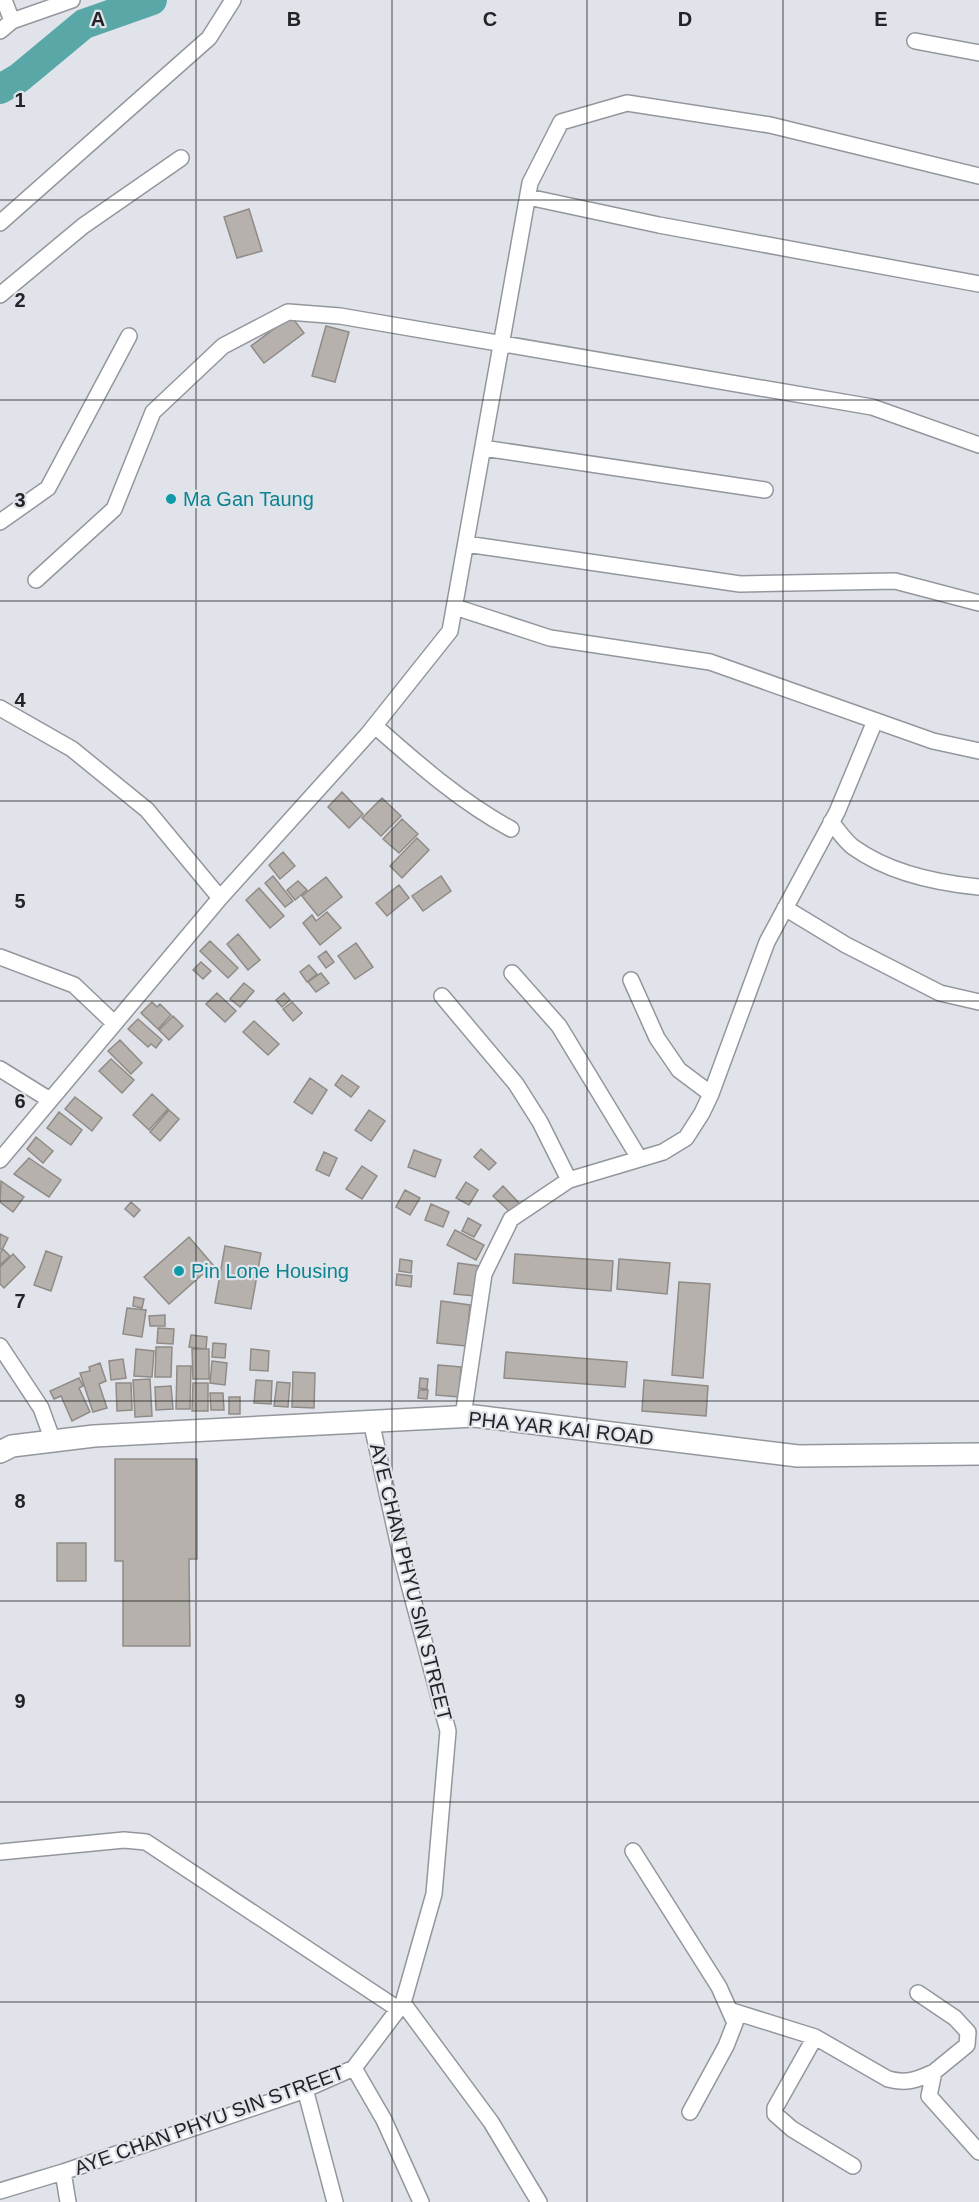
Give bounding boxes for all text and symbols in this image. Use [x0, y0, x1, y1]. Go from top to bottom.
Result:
text: A [91, 8, 105, 30]
text: B [287, 8, 301, 30]
text: C [483, 8, 497, 30]
text: D [678, 8, 692, 30]
text: E [874, 8, 888, 30]
text: 1 [14, 89, 26, 111]
text: 2 [14, 289, 26, 311]
place label: Ma Gan Taung [183, 488, 314, 510]
text: 3 [14, 489, 26, 511]
marker: Ma Gan Taung [164, 492, 178, 506]
text: 4 [14, 689, 26, 711]
text: 5 [14, 890, 26, 912]
text: 6 [14, 1090, 26, 1112]
place label: Pin Lone Housing [191, 1260, 349, 1282]
marker: Pin Lone Housing [172, 1264, 186, 1278]
text: 7 [14, 1290, 26, 1312]
street label: PHA YAR KAI ROAD [467, 1407, 655, 1449]
street label: AYE CHAN PHYU SIN STREET [366, 1441, 456, 1723]
text: 8 [14, 1490, 26, 1512]
text: 9 [14, 1690, 26, 1712]
street label: AYE CHAN PHYU SIN STREET [71, 2061, 347, 2179]

